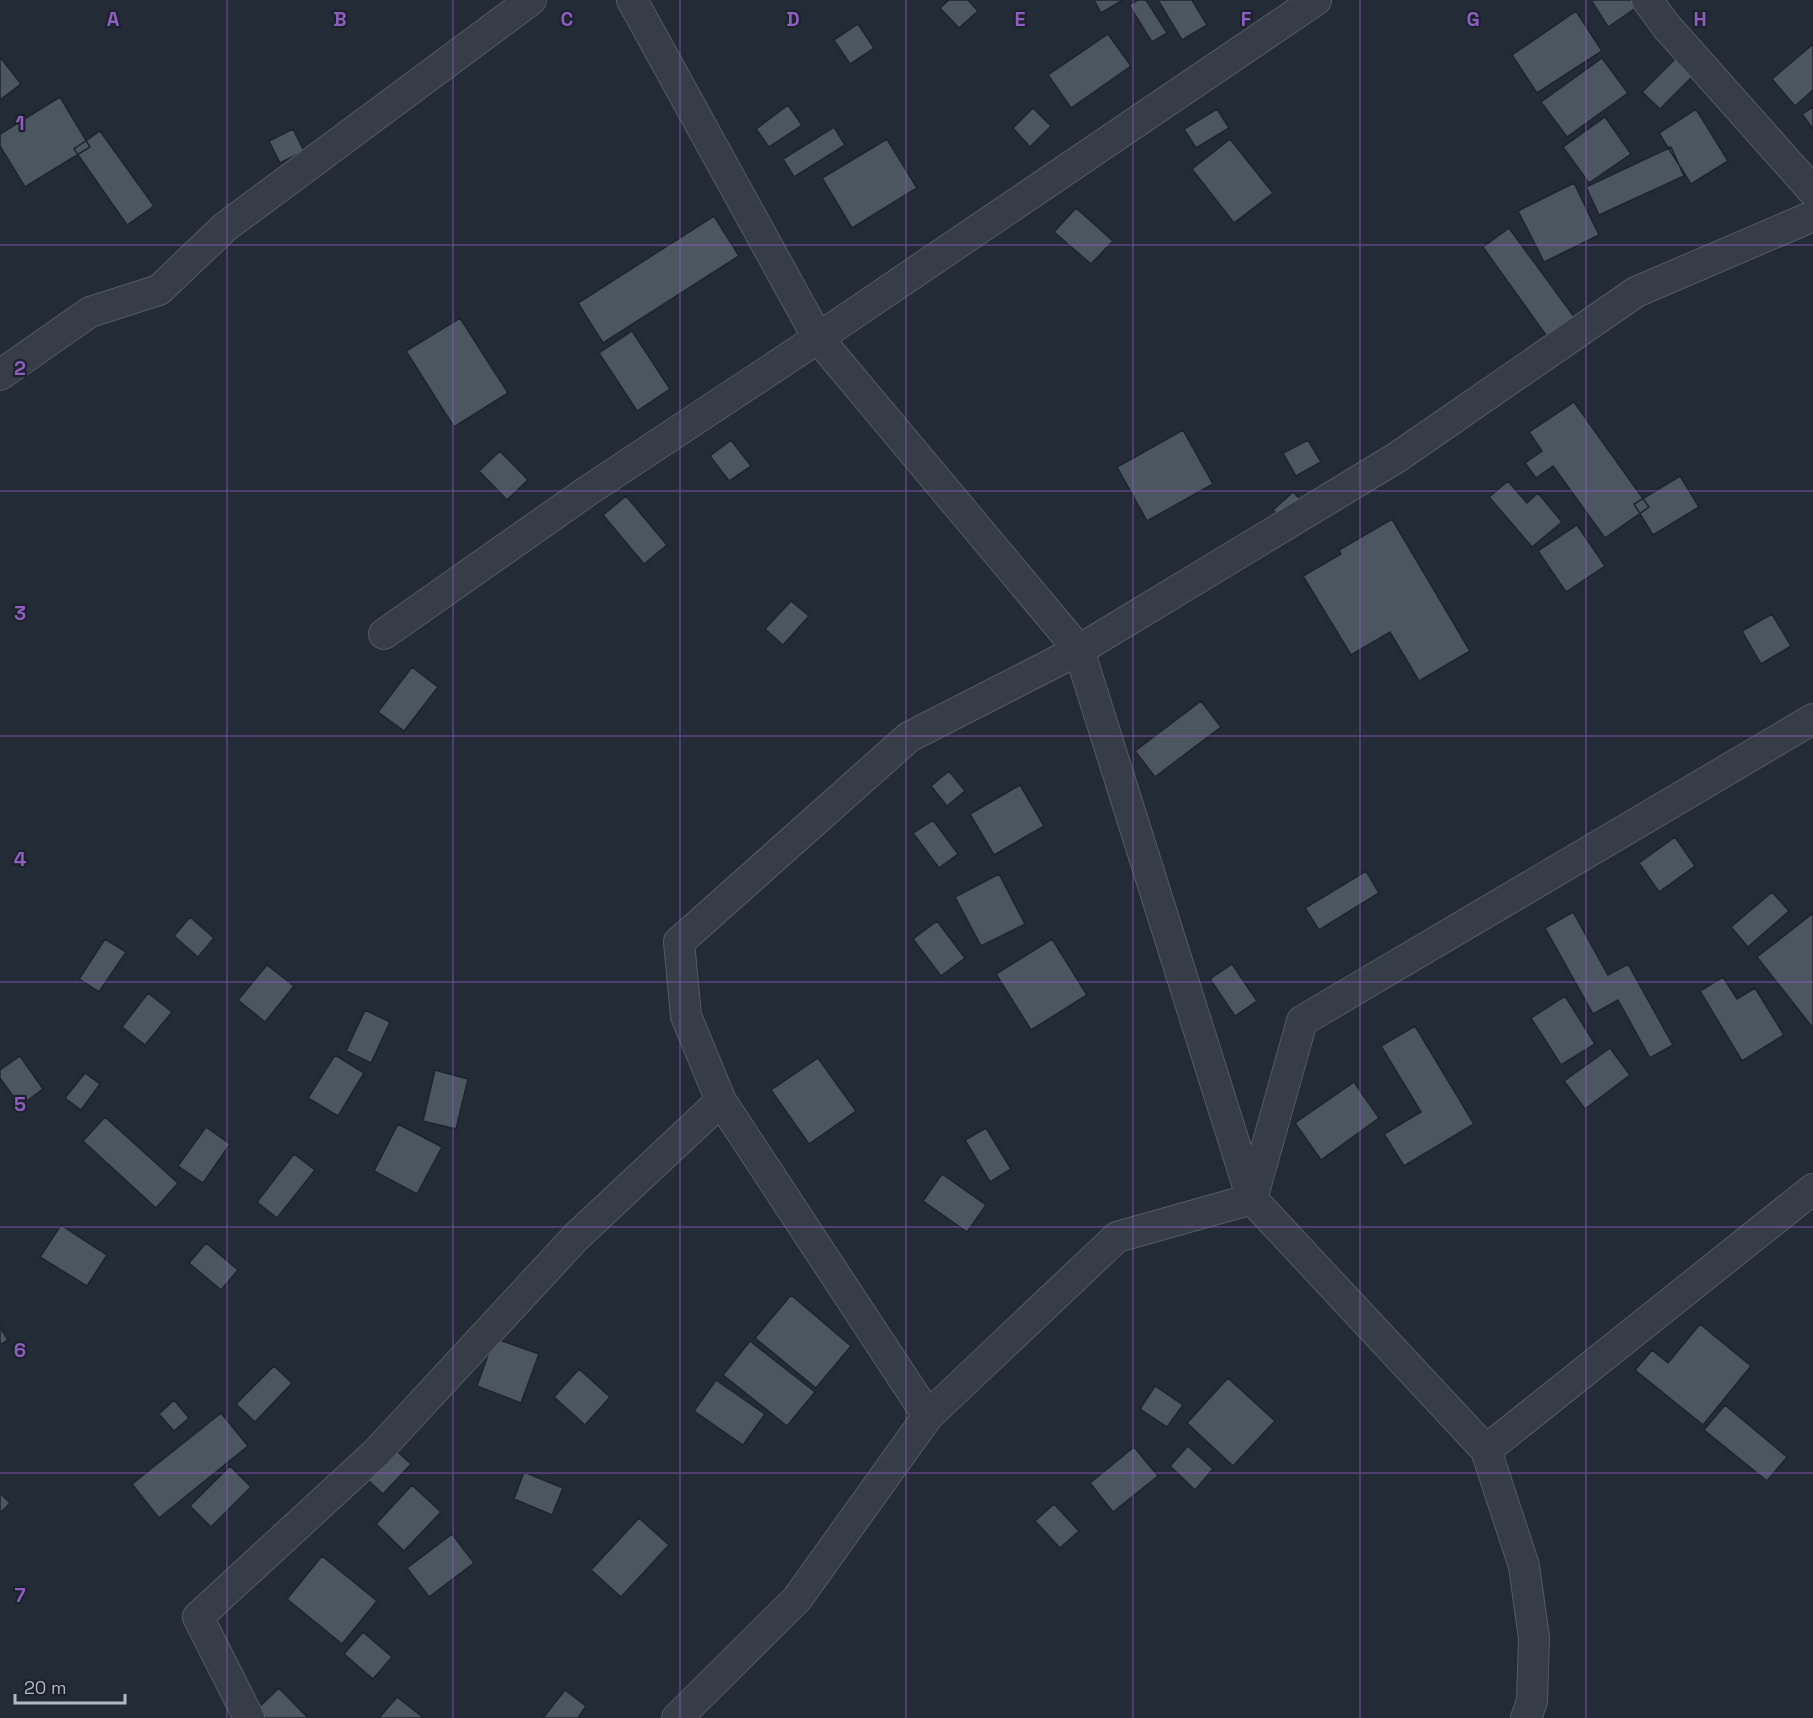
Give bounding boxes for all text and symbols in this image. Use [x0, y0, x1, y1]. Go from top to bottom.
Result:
text: A [107, 6, 120, 32]
text: B [333, 6, 347, 32]
text: C [561, 6, 574, 32]
text: D [786, 6, 800, 32]
text: E [1014, 6, 1026, 32]
text: F [1241, 6, 1252, 32]
text: G [1466, 6, 1480, 32]
text: H [1693, 6, 1707, 32]
text: 1 [15, 110, 25, 136]
text: 2 [14, 355, 26, 381]
text: 3 [14, 600, 26, 626]
text: 4 [14, 846, 27, 872]
text: 5 [14, 1091, 26, 1117]
text: 6 [14, 1337, 26, 1363]
text: 7 [14, 1582, 26, 1608]
scale bar [15, 1667, 124, 1705]
text: 20 m [24, 1676, 67, 1699]

